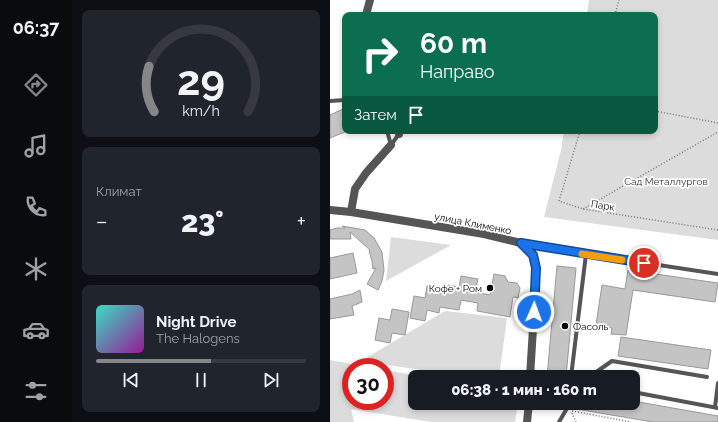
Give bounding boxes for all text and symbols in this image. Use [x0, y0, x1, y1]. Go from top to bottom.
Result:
text: 06:37 [13, 17, 59, 38]
text: 60 m [420, 27, 487, 60]
icon: right [354, 28, 406, 80]
text: 29 [177, 55, 225, 104]
text: Направо [420, 61, 494, 82]
icon: directions [22, 71, 50, 99]
text: km/h [182, 102, 220, 118]
icon: arrive [405, 104, 427, 126]
text: Затем [354, 106, 397, 124]
icon: music [22, 132, 50, 160]
park label: Сад Металлургов [624, 176, 708, 187]
text: Климат [96, 184, 142, 199]
icon: phone [22, 193, 50, 221]
street label: Парк [590, 198, 616, 213]
text: 23° [181, 204, 224, 239]
text: − [96, 208, 108, 234]
text: + [297, 208, 306, 234]
street label: улица Клименко [433, 211, 512, 236]
pin [627, 246, 661, 280]
icon: arrive [633, 252, 655, 274]
icon: climate [22, 255, 50, 283]
place label: Кофе + Ром [429, 283, 482, 294]
marker: Кофе + Ром [485, 283, 495, 293]
position arrow [513, 291, 555, 333]
text: Night Drive [156, 313, 236, 331]
icon: car [22, 316, 50, 344]
marker: Фасоль [560, 321, 570, 331]
place label: Фасоль [573, 321, 609, 332]
text: The Halogens [156, 331, 240, 346]
speed limit sign: 30 [342, 358, 394, 410]
icon: previous [120, 369, 142, 391]
icon: pause [190, 369, 212, 391]
icon: next [260, 369, 282, 391]
icon: filters [22, 377, 50, 405]
text: 06:38 · 1 мин · 160 m [451, 381, 597, 399]

